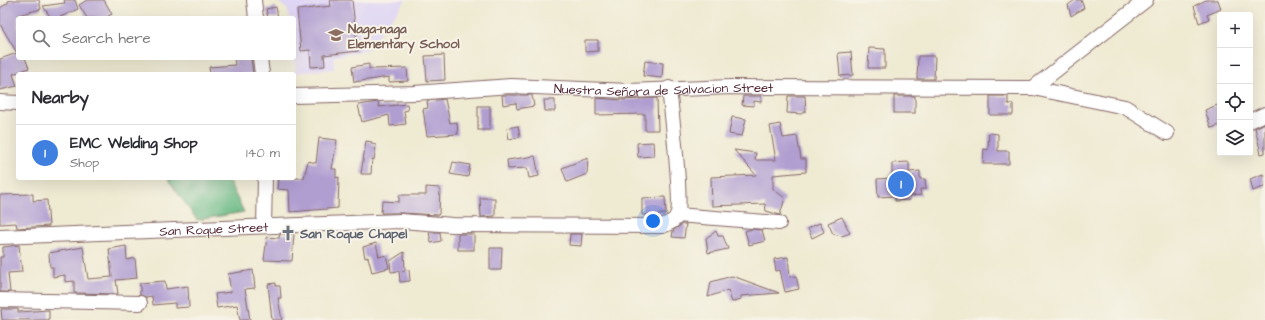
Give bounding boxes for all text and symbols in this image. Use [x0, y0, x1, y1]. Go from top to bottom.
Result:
map controls [1217, 12, 1253, 156]
button: + [1217, 12, 1253, 48]
search box [16, 16, 296, 60]
place label: Naga-naga Elementary School [348, 20, 460, 54]
school or university icon: Naga-naga Elementary School [327, 26, 345, 44]
icon: search [30, 27, 52, 49]
text: Search here [62, 28, 151, 49]
button: − [1217, 48, 1253, 84]
street label: Nuestra Señora de Salvacion Street [553, 79, 774, 101]
button: locate [1217, 84, 1253, 120]
text: Nearby [32, 86, 89, 110]
button: layers [1217, 120, 1253, 156]
text: EMC Welding Shop [70, 133, 198, 154]
text: 1 [44, 144, 46, 162]
text: 140 m [246, 144, 280, 162]
text: Shop [70, 154, 99, 172]
pin: 1 [888, 169, 914, 199]
your location [643, 211, 663, 231]
street label: San Roque Street [159, 218, 269, 241]
church icon: San Roque Chapel [279, 224, 297, 242]
place label: San Roque Chapel [299, 225, 407, 244]

